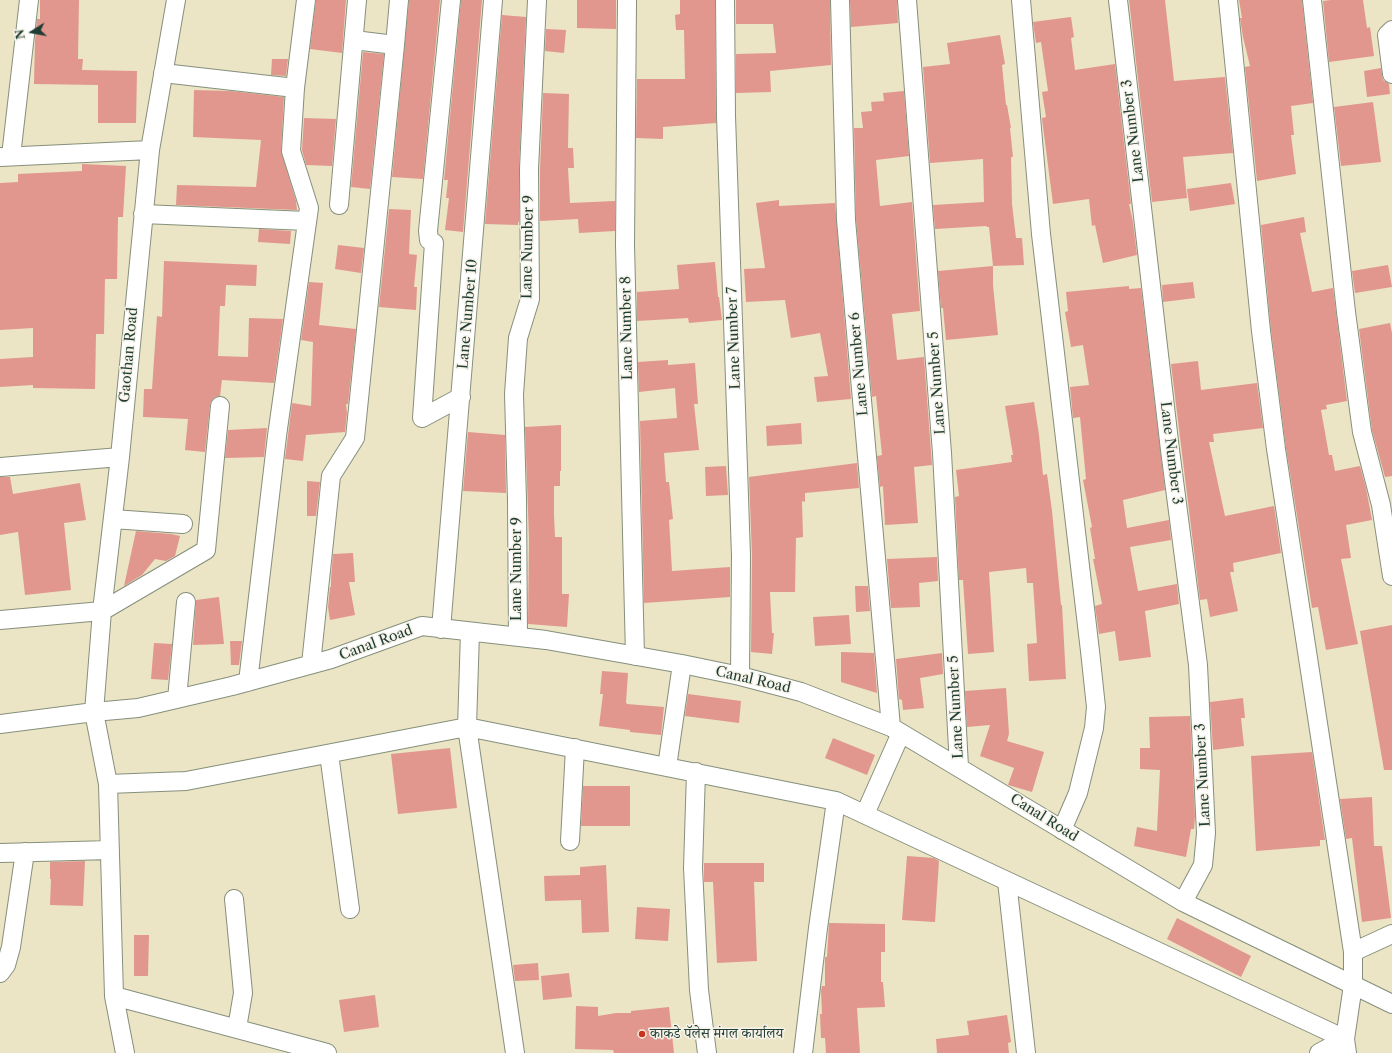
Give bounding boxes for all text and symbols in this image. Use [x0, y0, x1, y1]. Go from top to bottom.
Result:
north arrow [12, 12, 52, 52]
text: N [12, 28, 28, 40]
street label: Lane Number 3 [1118, 79, 1148, 183]
street label: Lane Number 9 [519, 195, 537, 299]
street label: Lane Number 10 [455, 258, 481, 370]
street label: Lane Number 8 [618, 276, 636, 380]
street label: Lane Number 7 [724, 286, 744, 390]
street label: Gaothan Road [116, 307, 142, 403]
street label: Lane Number 6 [846, 312, 872, 416]
street label: Lane Number 5 [925, 331, 949, 435]
street label: Lane Number 3 [1156, 401, 1186, 505]
street label: Lane Number 9 [509, 517, 525, 621]
street label: Canal Road [337, 622, 415, 664]
street label: Lane Number 5 [945, 655, 967, 759]
street label: Canal Road [714, 663, 792, 697]
street label: Lane Number 3 [1192, 723, 1214, 827]
street label: Canal Road [1007, 791, 1081, 845]
place label: काकडे पॅलेस मंगल कार्यालय [650, 1026, 783, 1042]
marker: काकडे पॅलेस मंगल कार्यालय [637, 1029, 647, 1039]

